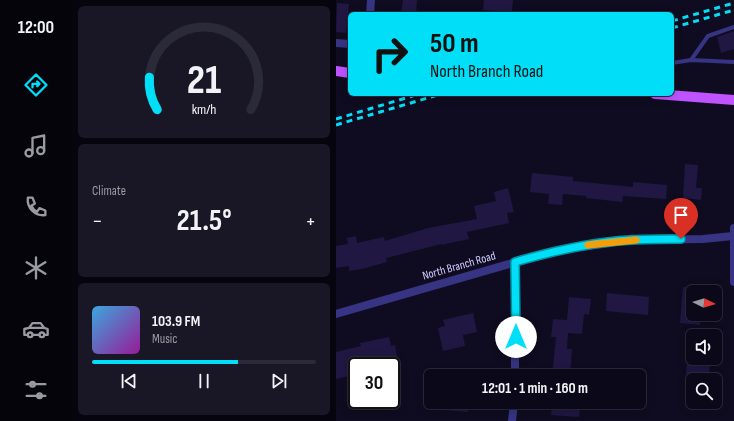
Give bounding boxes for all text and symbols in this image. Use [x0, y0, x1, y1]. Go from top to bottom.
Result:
text: 12:00 [18, 17, 54, 38]
text: 50 m [430, 27, 479, 60]
icon: right [364, 28, 416, 80]
text: 21 [187, 56, 221, 105]
text: North Branch Road [430, 61, 543, 82]
icon: directions [22, 71, 50, 99]
text: km/h [192, 101, 216, 118]
icon: music [22, 132, 50, 160]
text: Climate [92, 183, 126, 199]
icon: phone [22, 193, 50, 221]
pin [664, 198, 698, 239]
text: 21.5° [176, 203, 232, 239]
icon: arrive [670, 204, 692, 226]
text: − [92, 208, 103, 235]
text: + [305, 208, 316, 235]
street label: North Branch Road [421, 248, 497, 284]
icon: climate [22, 254, 50, 282]
north arrow [686, 285, 722, 321]
map controls [686, 285, 722, 409]
text: 103.9 FM [152, 312, 200, 331]
icon: car [22, 315, 50, 343]
position arrow [495, 316, 537, 358]
button: sound [686, 329, 722, 365]
text: Music [152, 331, 177, 347]
speed limit sign: 30 [348, 357, 400, 409]
icon: previous [118, 370, 140, 392]
icon: pause [193, 370, 215, 392]
icon: next [268, 370, 290, 392]
button: search [686, 373, 722, 409]
icon: filters [22, 376, 50, 404]
text: 12:01 · 1 min · 160 m [482, 379, 588, 398]

